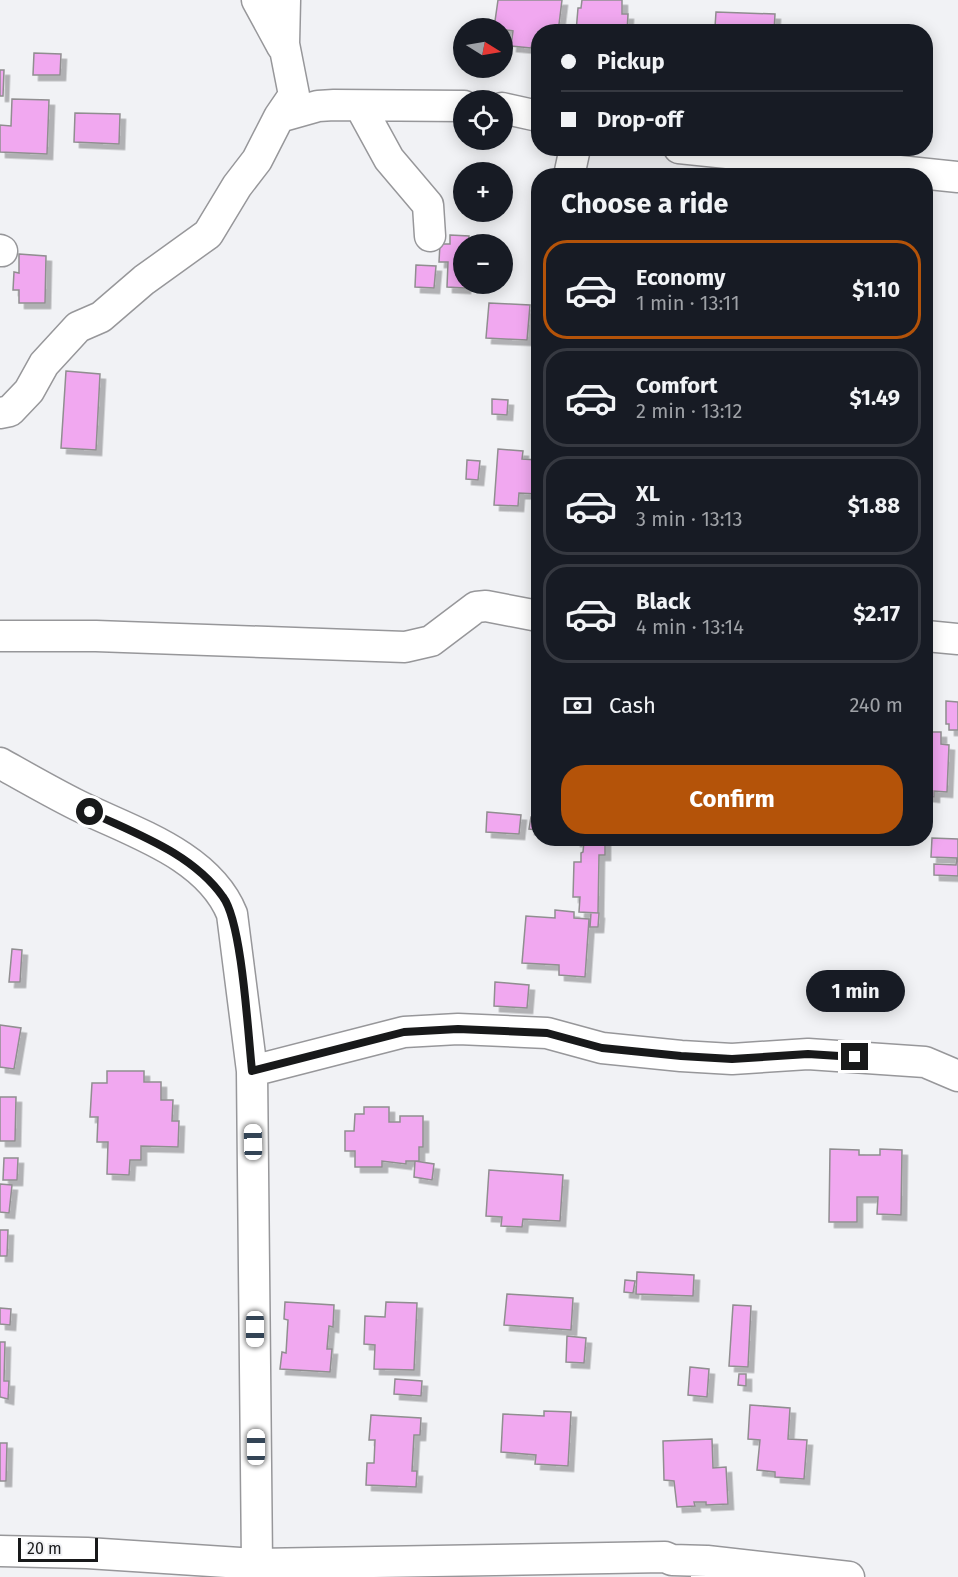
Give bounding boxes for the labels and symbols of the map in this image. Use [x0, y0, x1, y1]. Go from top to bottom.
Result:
north arrow [453, 18, 513, 78]
route start [76, 798, 103, 825]
callout: 1 min [806, 970, 904, 1012]
route end [841, 1043, 868, 1070]
car [244, 1124, 262, 1160]
car [246, 1311, 264, 1347]
car [247, 1429, 265, 1465]
scale bar [18, 1535, 98, 1562]

